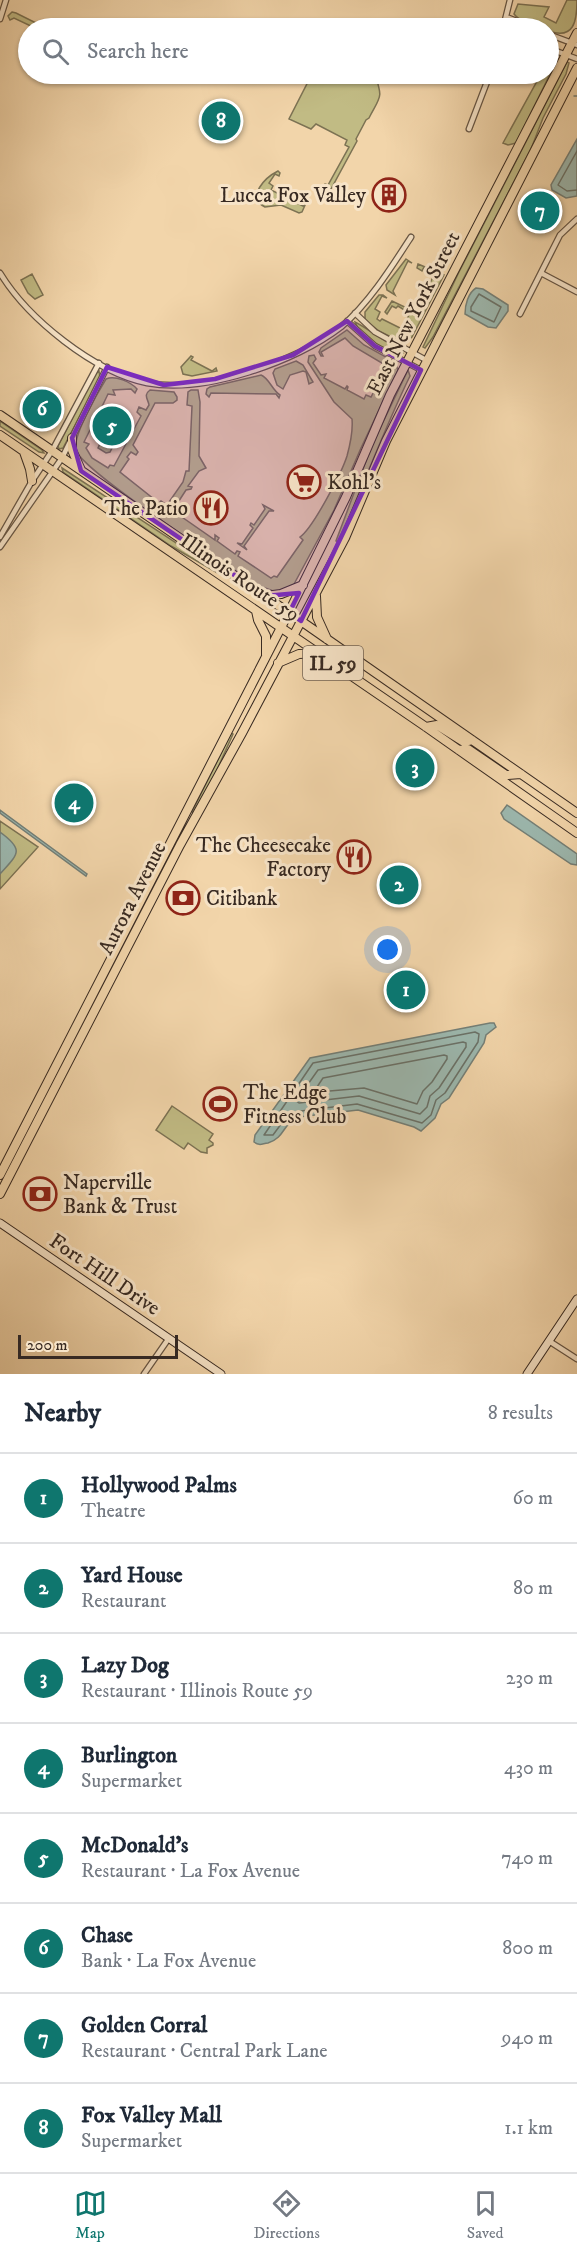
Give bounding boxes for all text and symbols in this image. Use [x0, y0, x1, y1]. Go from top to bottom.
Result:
search box [18, 18, 559, 84]
icon: search [39, 35, 72, 68]
text: Search here [87, 38, 189, 65]
pin: 8 [202, 98, 240, 144]
building icon: Lucca Fox Valley [371, 177, 407, 213]
place label: Lucca Fox Valley [220, 183, 367, 209]
pin: 7 [520, 188, 560, 234]
street label: East New York Street [361, 227, 466, 399]
pin: 6 [22, 386, 62, 432]
pin: 5 [92, 404, 132, 448]
supermarket icon: Kohl's [286, 464, 322, 500]
place label: Kohl's [327, 470, 381, 496]
restaurant icon: The Patio [193, 490, 229, 526]
place label: The Patio [104, 496, 188, 522]
street label: Illinois Route 59 [174, 528, 305, 628]
road number: IL 59 [303, 646, 363, 680]
pin: 3 [396, 746, 434, 790]
pin: 4 [54, 780, 94, 826]
place label: The Cheesecake Factory [196, 833, 332, 883]
street label: Aurora Avenue [93, 837, 173, 959]
restaurant icon: The Cheesecake Factory [336, 839, 372, 875]
pin: 2 [380, 862, 418, 908]
bank icon: Citibank [165, 880, 201, 916]
place label: Citibank [206, 886, 278, 912]
your location [373, 935, 402, 964]
pin: 1 [386, 968, 426, 1012]
place label: The Edge Fitness Club [243, 1080, 346, 1130]
sports icon: The Edge Fitness Club [202, 1086, 238, 1122]
place label: Naperville Bank & Trust [63, 1170, 177, 1220]
bank icon: Naperville Bank & Trust [22, 1176, 58, 1212]
street label: Fort Hill Drive [44, 1228, 165, 1322]
scale bar [18, 1332, 178, 1360]
text: 200 m [27, 1335, 68, 1355]
text: Nearby [24, 1397, 101, 1430]
text: 8 results [488, 1401, 553, 1426]
text: Hollywood Palms [81, 1472, 237, 1499]
text: 1 [40, 1486, 47, 1511]
text: 60 m [513, 1486, 553, 1511]
text: Theatre [81, 1499, 145, 1524]
text: Yard House [81, 1562, 183, 1589]
text: 2 [39, 1576, 48, 1601]
text: 80 m [513, 1576, 553, 1601]
text: Restaurant [81, 1589, 166, 1614]
text: Lazy Dog [81, 1652, 169, 1679]
text: 3 [40, 1666, 47, 1691]
text: 230 m [506, 1666, 553, 1691]
text: Restaurant · Illinois Route 59 [81, 1679, 313, 1704]
text: Burlington [81, 1742, 177, 1769]
text: 4 [38, 1756, 49, 1781]
text: 430 m [504, 1756, 553, 1781]
text: Supermarket [81, 1769, 182, 1794]
text: McDonald's [81, 1832, 188, 1859]
text: 5 [39, 1846, 48, 1871]
text: 740 m [501, 1846, 553, 1871]
text: Restaurant · La Fox Avenue [81, 1859, 300, 1884]
text: Chase [81, 1922, 133, 1949]
text: 6 [38, 1936, 49, 1961]
text: 800 m [502, 1936, 553, 1961]
text: Bank · La Fox Avenue [81, 1949, 256, 1974]
text: Golden Corral [81, 2012, 207, 2039]
text: 7 [38, 2026, 49, 2051]
text: 940 m [501, 2026, 553, 2051]
text: Restaurant · Central Park Lane [81, 2039, 328, 2064]
text: Fox Valley Mall [81, 2102, 222, 2129]
text: 8 [38, 2116, 49, 2141]
text: 1.1 km [504, 2116, 553, 2141]
text: Supermarket [81, 2129, 182, 2154]
tab: Map [74, 2187, 107, 2243]
tab: Directions [254, 2187, 320, 2243]
tab: Saved [467, 2187, 504, 2243]

